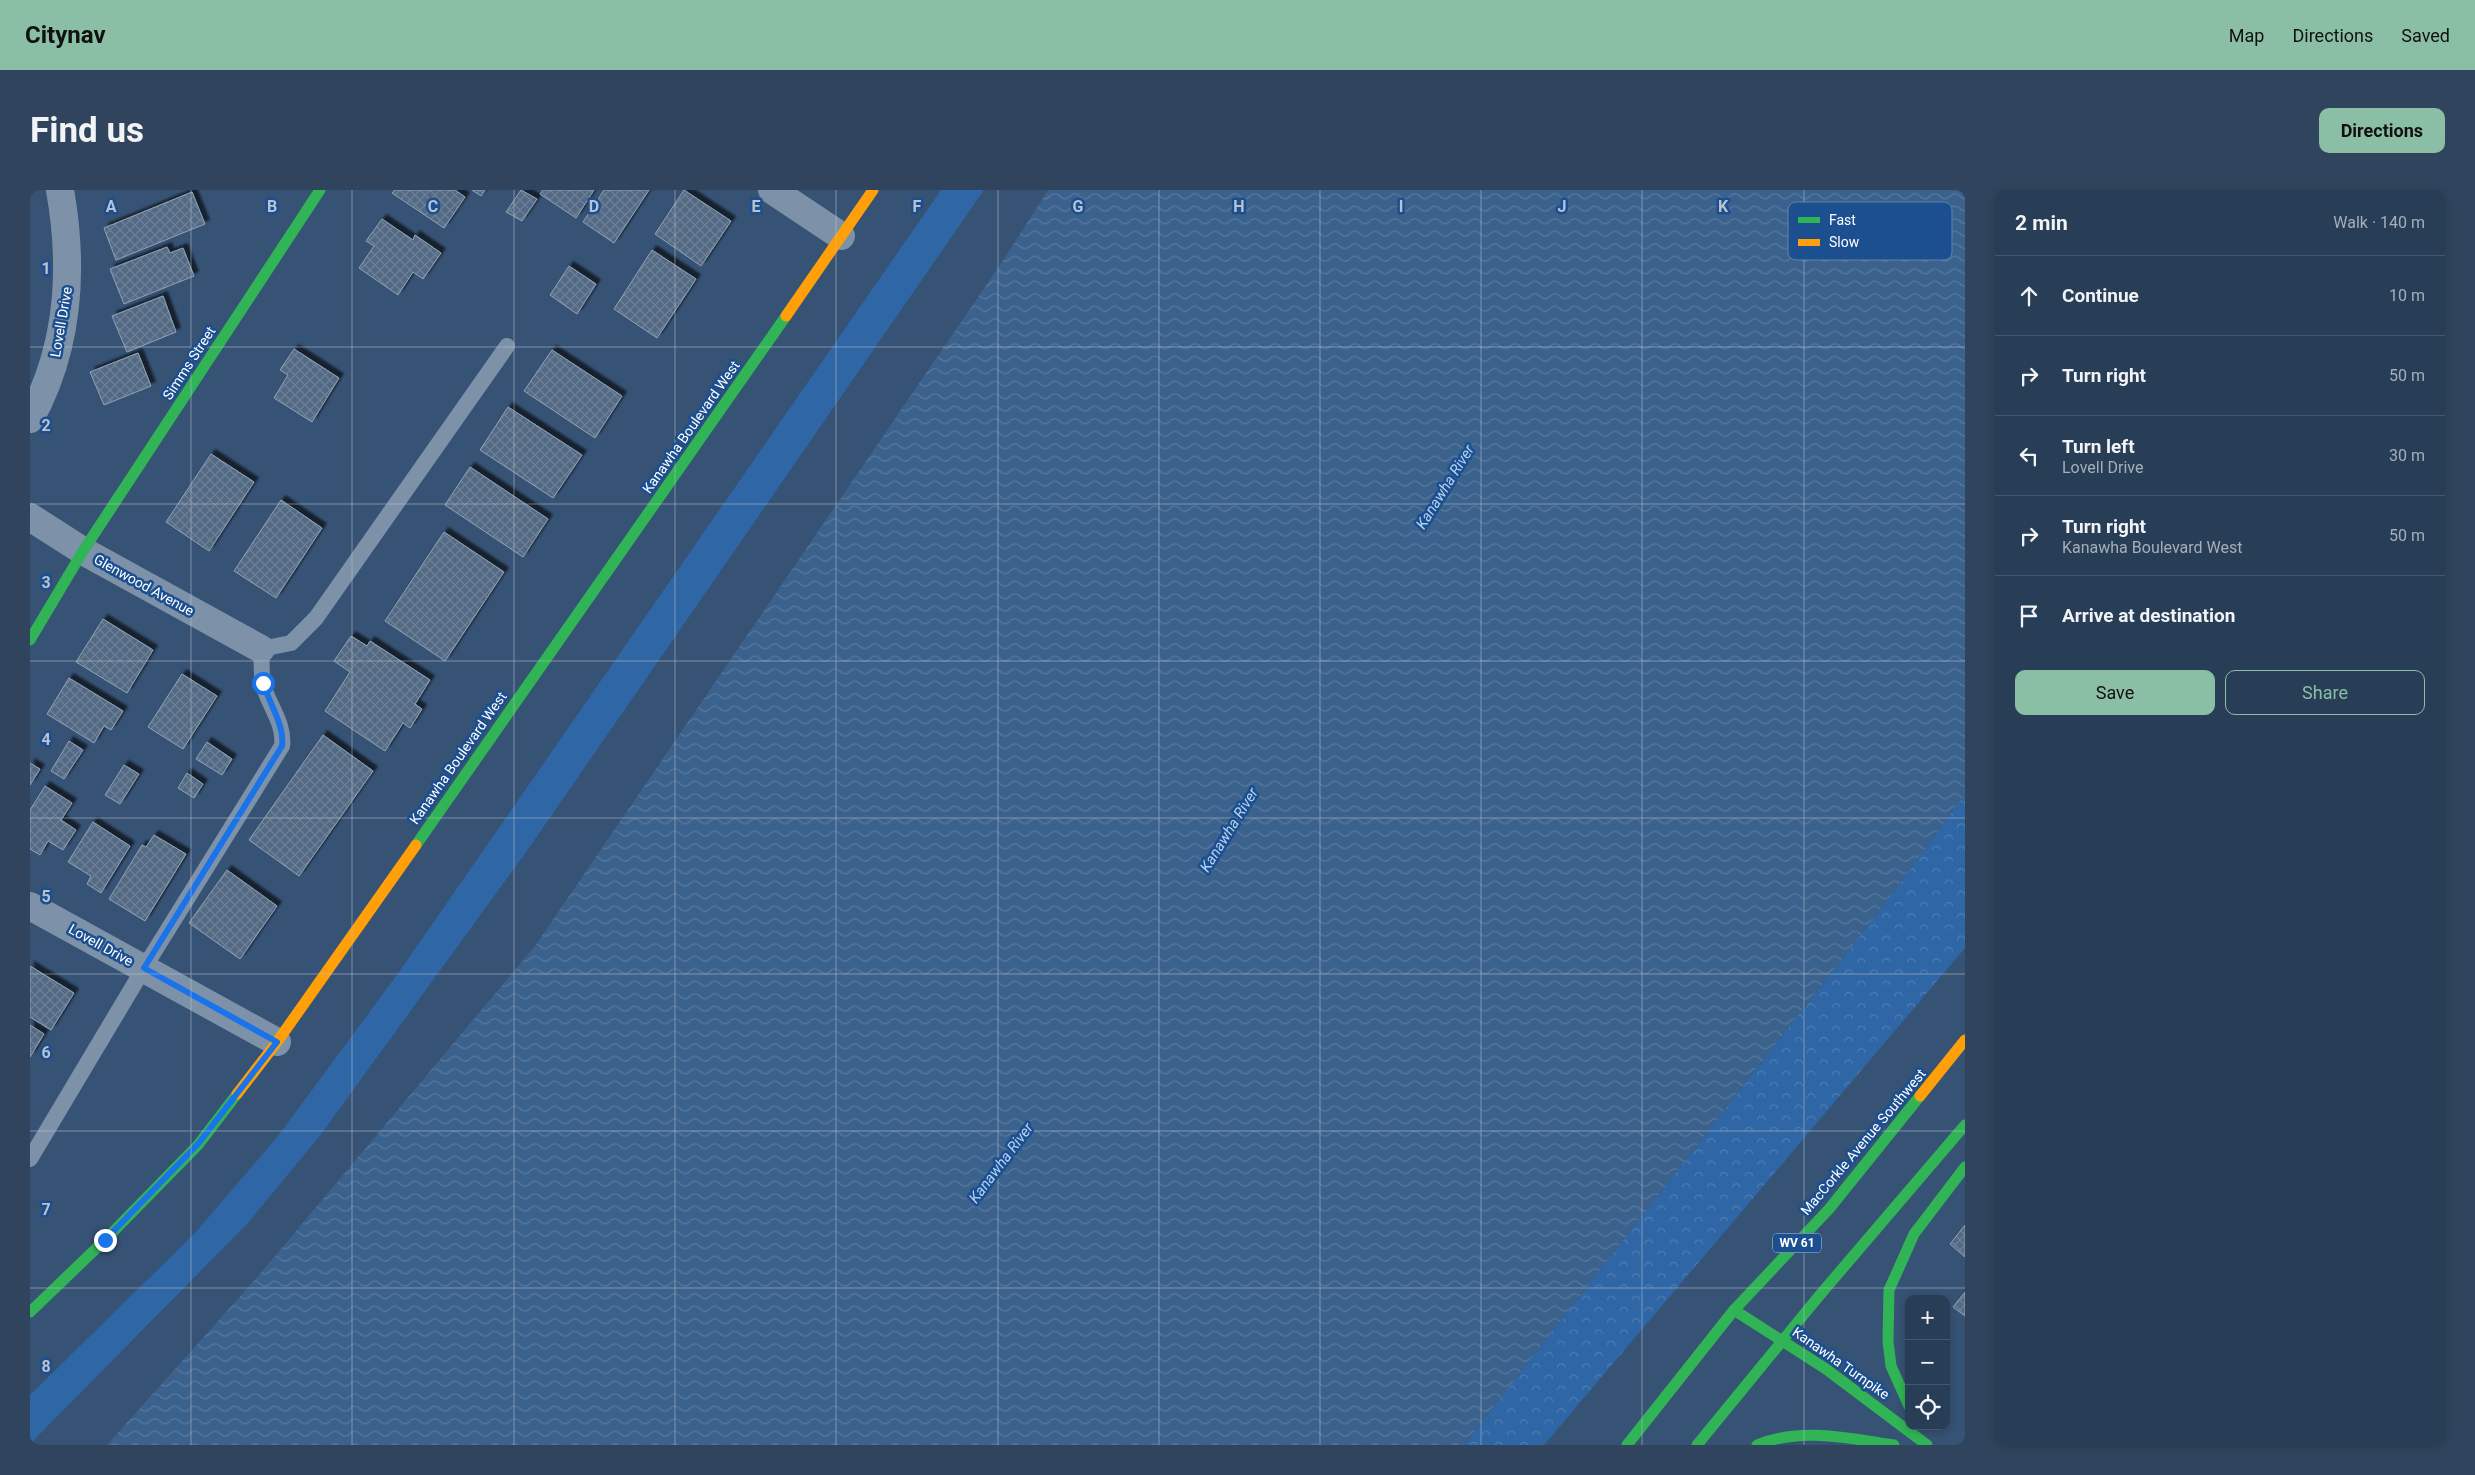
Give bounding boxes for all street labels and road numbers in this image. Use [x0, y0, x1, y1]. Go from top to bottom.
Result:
street label: Lovell Drive [47, 286, 75, 358]
street label: Simms Street [159, 323, 219, 403]
street label: Kanawha Boulevard West [639, 357, 743, 496]
street label: Glenwood Avenue [91, 551, 197, 619]
street label: Kanawha Boulevard West [406, 688, 510, 827]
street label: Lovell Drive [66, 921, 136, 969]
street label: MacCorkle Avenue Southwest [1797, 1065, 1929, 1218]
road number: WV 61 [1773, 1234, 1821, 1252]
street label: Kanawha Turnpike [1790, 1324, 1892, 1402]

